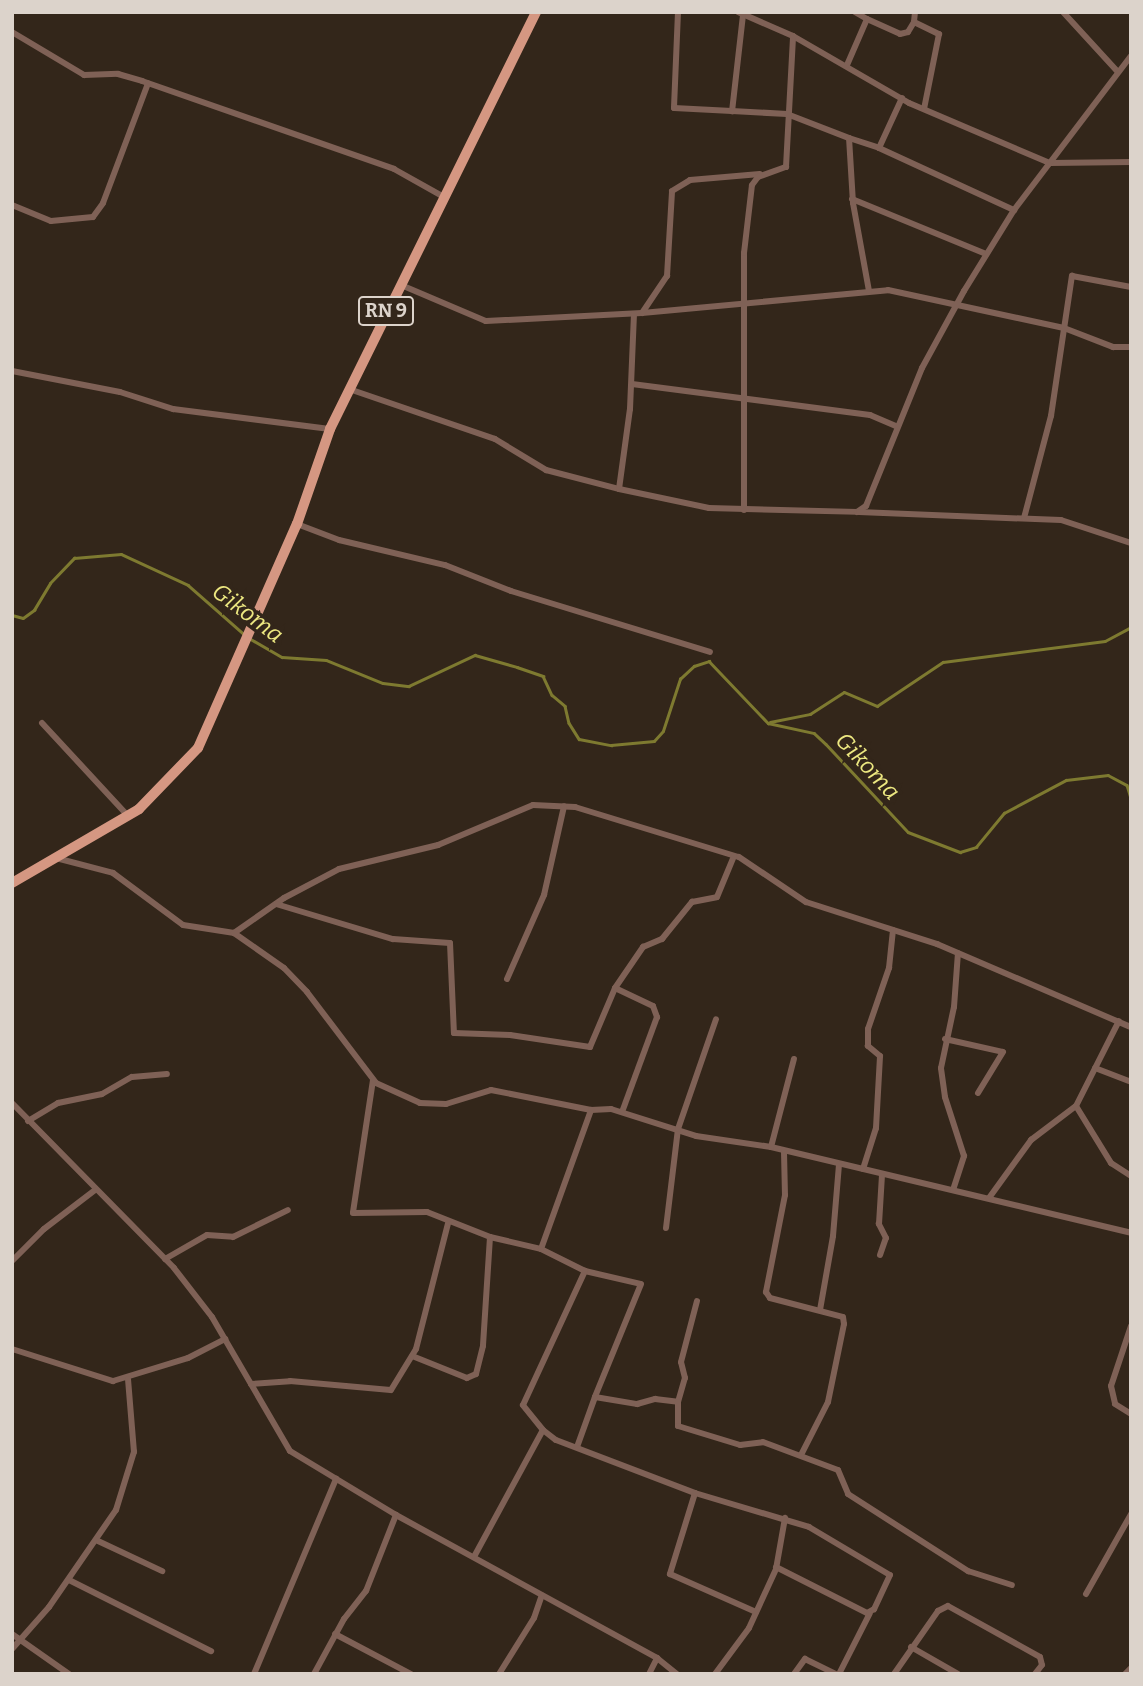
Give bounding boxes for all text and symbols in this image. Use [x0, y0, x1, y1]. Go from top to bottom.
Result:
road number: RN 9 [358, 296, 414, 326]
water label: Gikoma [207, 577, 289, 649]
water label: Gikoma [830, 727, 906, 805]

